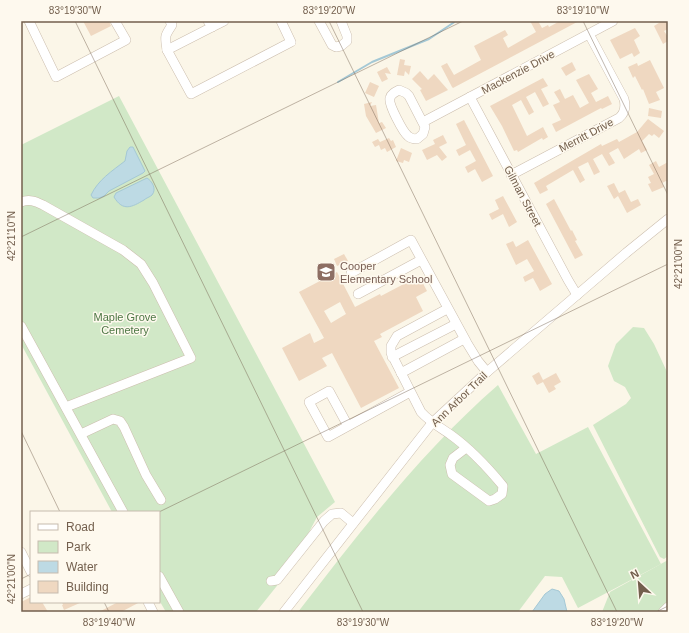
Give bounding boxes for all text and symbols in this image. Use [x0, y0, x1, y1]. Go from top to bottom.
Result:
text: 83°19'30"W [49, 5, 102, 16]
text: 83°19'20"W [303, 5, 356, 16]
text: 83°19'10"W [557, 5, 610, 16]
street label: Mackenzie Drive [479, 48, 557, 96]
street label: Merritt Drive [557, 116, 615, 154]
street label: Gilman Street [502, 163, 544, 229]
text: 42°21'10"N [6, 211, 17, 261]
text: 42°21'00"N [673, 239, 684, 289]
place label: Cooper Elementary School [340, 260, 432, 285]
school or university icon: Cooper Elementary School [315, 261, 337, 283]
park label: Maple Grove Cemetery [94, 311, 156, 336]
street label: Ann Arbor Trail [429, 369, 489, 429]
legend [30, 511, 160, 603]
text: Road [66, 520, 95, 534]
text: Park [66, 540, 92, 554]
text: 42°21'00"N [6, 554, 17, 604]
text: Water [66, 560, 98, 574]
north arrow [619, 563, 659, 603]
text: N [628, 567, 641, 581]
text: Building [66, 580, 109, 594]
text: 83°19'40"W [83, 617, 136, 628]
text: 83°19'30"W [337, 617, 390, 628]
text: 83°19'20"W [591, 617, 644, 628]

